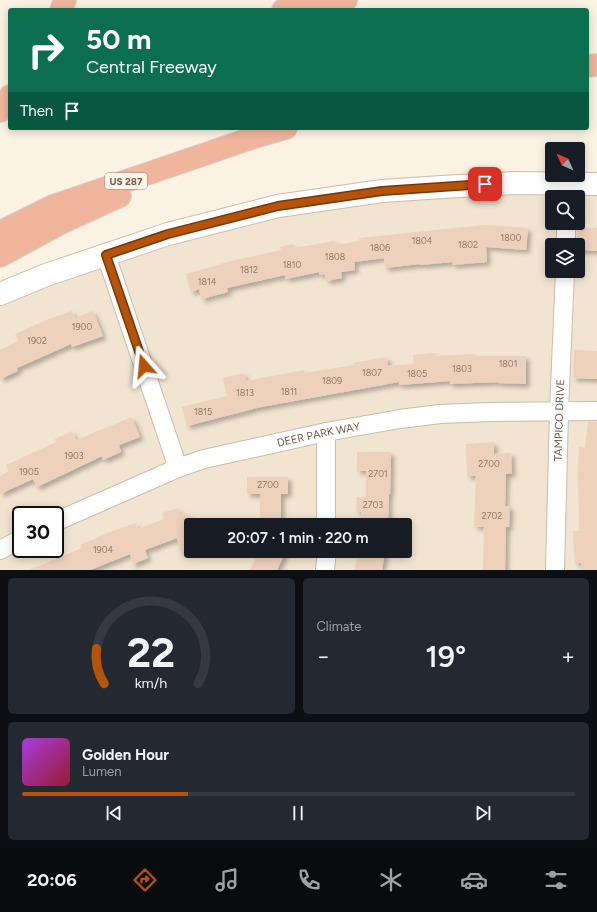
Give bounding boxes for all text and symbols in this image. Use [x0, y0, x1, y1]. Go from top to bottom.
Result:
text: 50 m [86, 22, 152, 56]
icon: right [20, 24, 72, 76]
text: Central Freeway [86, 56, 217, 78]
icon: arrive [61, 100, 83, 122]
text: Then [20, 102, 53, 120]
north arrow [545, 142, 585, 182]
map controls [545, 142, 585, 278]
pin [468, 167, 502, 201]
road number: US 287 [105, 173, 147, 189]
icon: arrive [474, 173, 496, 195]
button: search [545, 190, 585, 230]
house number: 1800 [501, 232, 522, 243]
house number: 1804 [412, 235, 433, 246]
button: layers [545, 238, 585, 278]
house number: 1802 [458, 239, 478, 250]
house number: 1806 [370, 242, 390, 253]
house number: 1808 [325, 251, 346, 262]
house number: 1810 [283, 259, 302, 270]
house number: 1812 [240, 264, 258, 275]
house number: 1814 [198, 276, 217, 287]
house number: 1900 [72, 321, 92, 332]
house number: 1902 [27, 335, 47, 346]
position arrow [123, 345, 165, 387]
house number: 1801 [499, 358, 517, 369]
house number: 1803 [452, 363, 472, 374]
house number: 1807 [362, 367, 382, 378]
house number: 1805 [407, 368, 427, 379]
house number: 1809 [322, 375, 342, 386]
street label: TAMPICO DRIVE [552, 379, 567, 461]
house number: 1811 [281, 386, 297, 397]
house number: 1813 [236, 387, 254, 398]
house number: 1815 [194, 406, 212, 417]
street label: DEER PARK WAY [276, 420, 362, 450]
house number: 1903 [64, 450, 84, 461]
house number: 2700 [478, 458, 500, 469]
house number: 1905 [19, 466, 39, 477]
house number: 2701 [368, 468, 388, 479]
house number: 2700 [257, 479, 279, 490]
house number: 2703 [363, 499, 383, 510]
speed limit sign: 30 [12, 506, 64, 558]
house number: 2702 [482, 510, 502, 521]
text: 20:07 · 1 min · 220 m [227, 529, 369, 547]
house number: 1904 [93, 544, 113, 555]
text: Climate [317, 619, 361, 634]
text: 22 [127, 627, 175, 677]
text: 19° [425, 638, 466, 675]
text: − [317, 643, 330, 670]
text: + [561, 643, 575, 670]
text: km/h [135, 674, 168, 692]
text: Golden Hour [82, 746, 169, 764]
text: Lumen [82, 764, 121, 779]
icon: previous [103, 802, 125, 824]
icon: pause [287, 802, 309, 824]
icon: next [472, 802, 494, 824]
icon: directions [131, 866, 159, 894]
icon: music [213, 866, 241, 894]
icon: phone [295, 866, 323, 894]
icon: climate [377, 866, 405, 894]
icon: car [460, 866, 488, 894]
icon: filters [542, 866, 570, 894]
text: 20:06 [27, 869, 77, 891]

